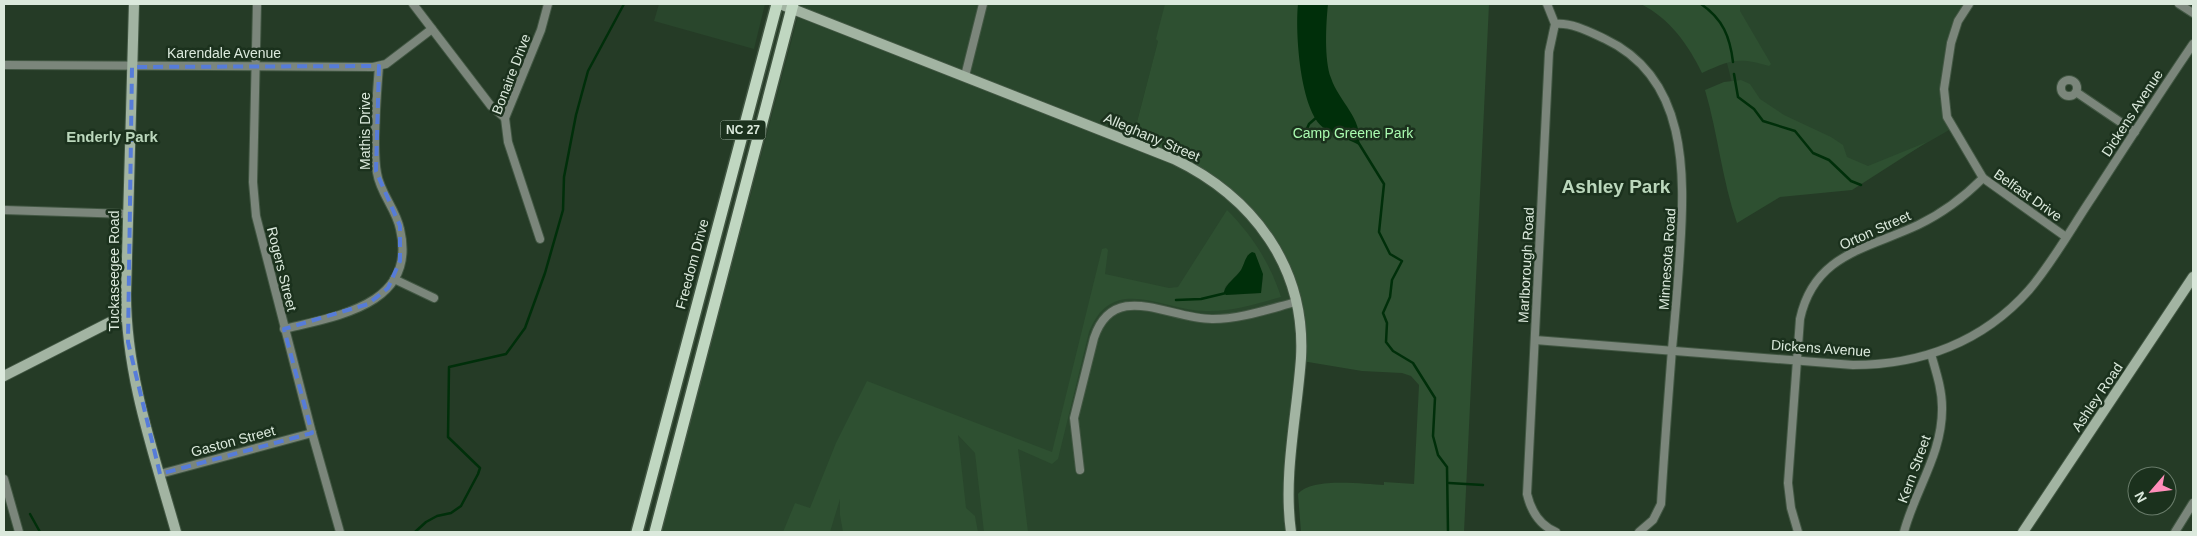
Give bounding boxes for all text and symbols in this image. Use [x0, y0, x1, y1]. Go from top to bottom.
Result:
street label: Bonaire Drive [488, 31, 534, 116]
street label: Karendale Avenue [167, 45, 281, 61]
street label: Dickens Avenue [2098, 66, 2166, 159]
street label: Mathis Drive [357, 92, 373, 170]
street label: Alleghany Street [1102, 110, 1203, 164]
road number: NC 27 [720, 120, 766, 140]
park label: Camp Greene Park [1293, 125, 1414, 141]
district label: Enderly Park [66, 128, 159, 145]
street label: Belfast Drive [1991, 166, 2065, 224]
district label: Ashley Park [1562, 176, 1671, 197]
street label: Marlborough Road [1515, 207, 1537, 323]
street label: Orton Street [1837, 207, 1913, 253]
street label: Minnesota Road [1655, 208, 1679, 310]
street label: Tuckaseegee Road [106, 211, 122, 331]
street label: Freedom Drive [672, 217, 712, 311]
street label: Rogers Street [264, 225, 300, 313]
street label: Dickens Avenue [1770, 337, 1872, 359]
street label: Ashley Road [2068, 360, 2126, 434]
street label: Gaston Street [189, 422, 277, 460]
street label: Kern Street [1894, 433, 1934, 505]
north arrow [2127, 466, 2177, 516]
text: N [2131, 489, 2150, 505]

